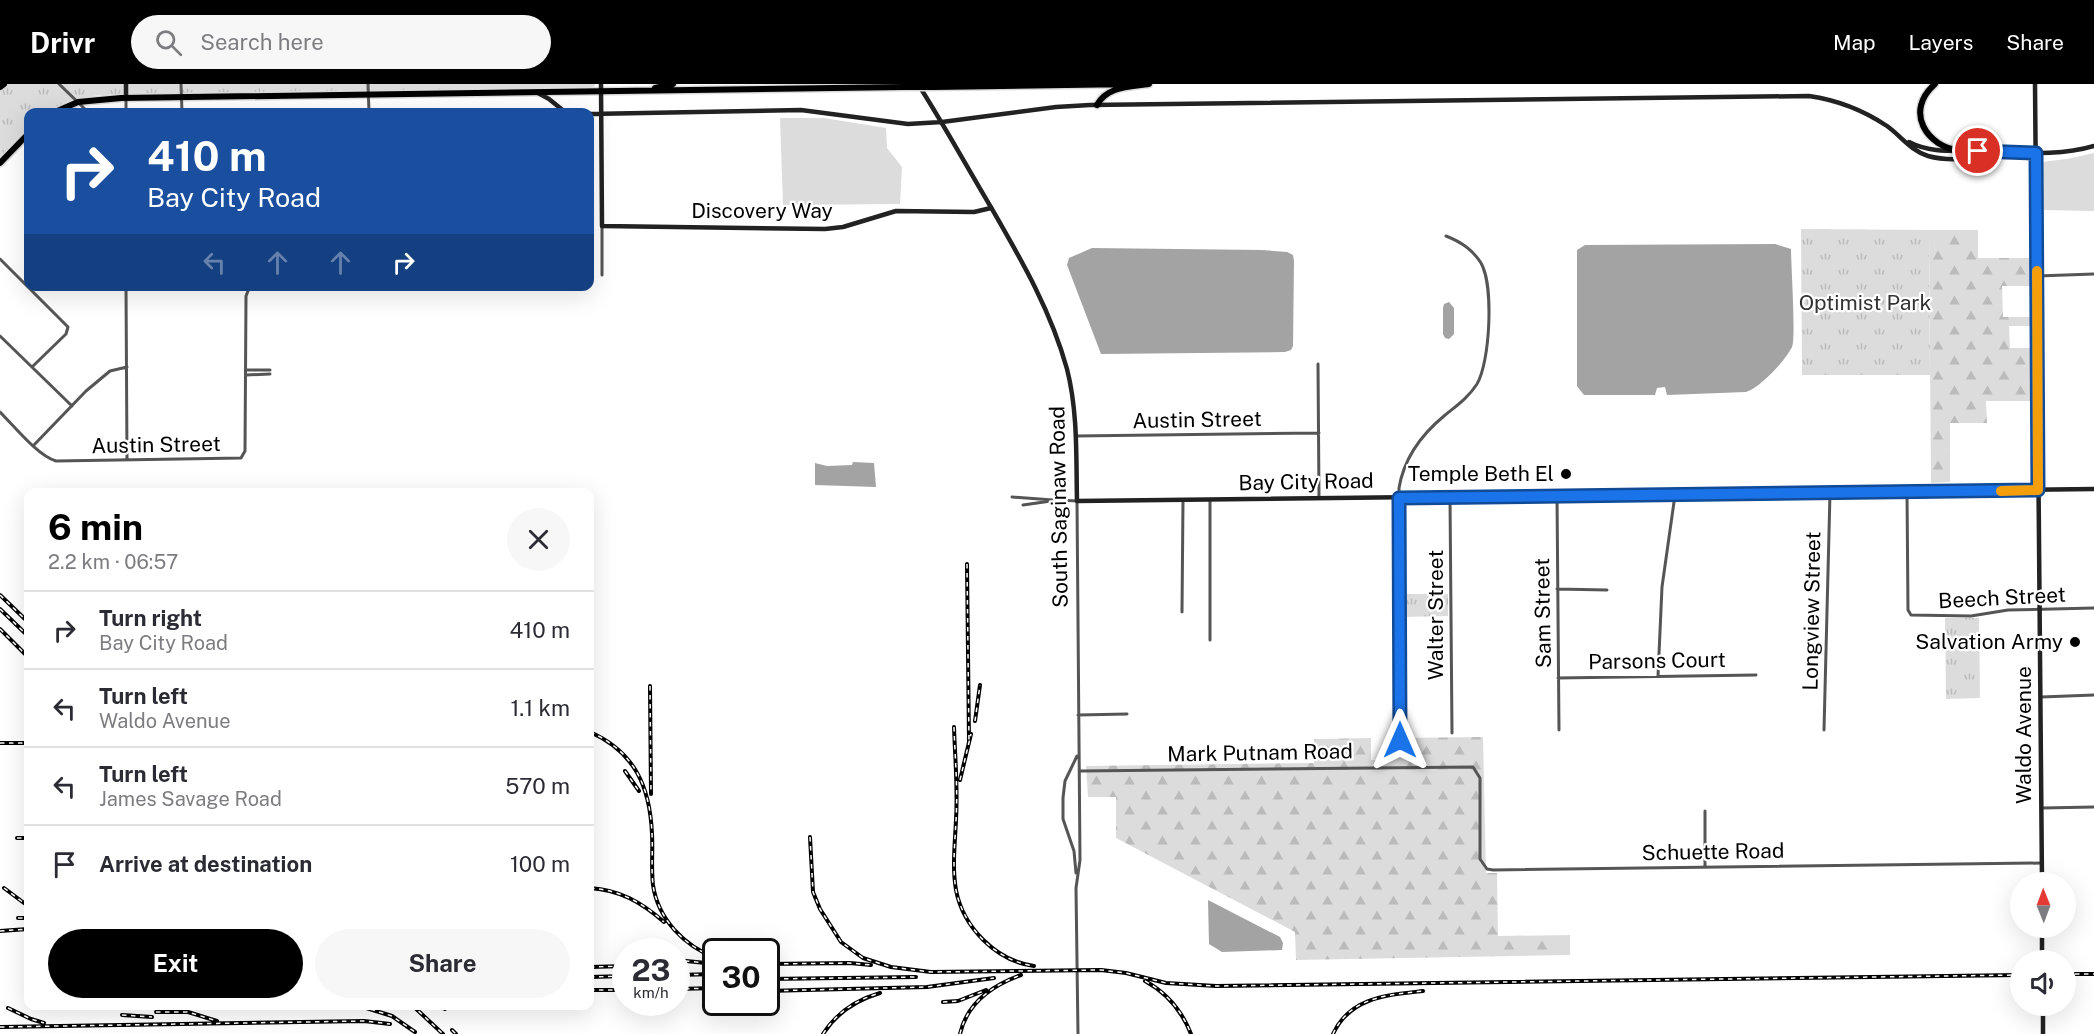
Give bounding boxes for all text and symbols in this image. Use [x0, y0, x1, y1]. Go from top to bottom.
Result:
search box [131, 15, 551, 69]
text: Drivr [30, 26, 95, 59]
icon: search [152, 26, 185, 59]
text: Search here [200, 29, 324, 55]
text: Map [1833, 30, 1876, 55]
text: Layers [1909, 30, 1973, 55]
text: Share [2006, 30, 2064, 55]
pin [1952, 125, 2003, 176]
text: 410 m [147, 131, 267, 180]
icon: right [48, 132, 126, 210]
icon: arrive [1961, 134, 1994, 167]
text: Bay City Road [147, 181, 321, 213]
street label: Discovery Way [691, 198, 833, 223]
icon: left [198, 246, 231, 279]
icon: ahead [261, 246, 294, 279]
icon: ahead [324, 246, 357, 279]
icon: right [387, 246, 420, 279]
park label: Optimist Park [1799, 290, 1932, 315]
street label: South Saginaw Road [1044, 406, 1073, 608]
street label: Austin Street [1132, 406, 1262, 433]
street label: Austin Street [91, 431, 221, 458]
place label: Temple Beth El [1408, 461, 1554, 486]
marker: Temple Beth El [1559, 467, 1573, 481]
street label: Bay City Road [1238, 468, 1374, 495]
text: 6 min [48, 506, 143, 548]
button: close [507, 508, 570, 571]
street label: Longview Street [1798, 531, 1825, 691]
text: 2.2 km · 06:57 [48, 550, 178, 574]
street label: Walter Street [1423, 550, 1448, 680]
street label: Sam Street [1529, 558, 1556, 668]
street label: Beech Street [1938, 582, 2066, 613]
text: Turn right [99, 605, 202, 631]
icon: right [48, 614, 81, 647]
text: 410 m [509, 617, 570, 643]
place label: Salvation Army [1915, 629, 2063, 654]
text: Bay City Road [99, 631, 228, 655]
marker: Salvation Army [2068, 635, 2082, 649]
street label: Parsons Court [1588, 647, 1726, 674]
street label: Waldo Avenue [2011, 666, 2036, 804]
text: Turn left [99, 683, 188, 709]
icon: left [48, 692, 81, 725]
text: 1.1 km [510, 695, 570, 721]
position arrow [1368, 708, 1432, 772]
text: Waldo Avenue [99, 709, 230, 733]
street label: Mark Putnam Road [1167, 738, 1353, 767]
text: Turn left [99, 761, 188, 787]
icon: left [48, 770, 81, 803]
text: 570 m [505, 773, 570, 799]
text: James Savage Road [99, 787, 282, 811]
street label: Schuette Road [1641, 838, 1785, 865]
icon: arrive [48, 848, 81, 881]
text: Arrive at destination [99, 851, 312, 877]
text: 100 m [510, 851, 570, 877]
north arrow [2010, 872, 2076, 938]
map controls [2010, 872, 2076, 1016]
button: Exit [48, 929, 303, 998]
button: Share [315, 929, 570, 998]
speed limit sign: 30 [702, 938, 780, 1016]
button: sound [2010, 950, 2076, 1016]
text: 23 [631, 952, 671, 988]
text: km/h [633, 984, 669, 1001]

